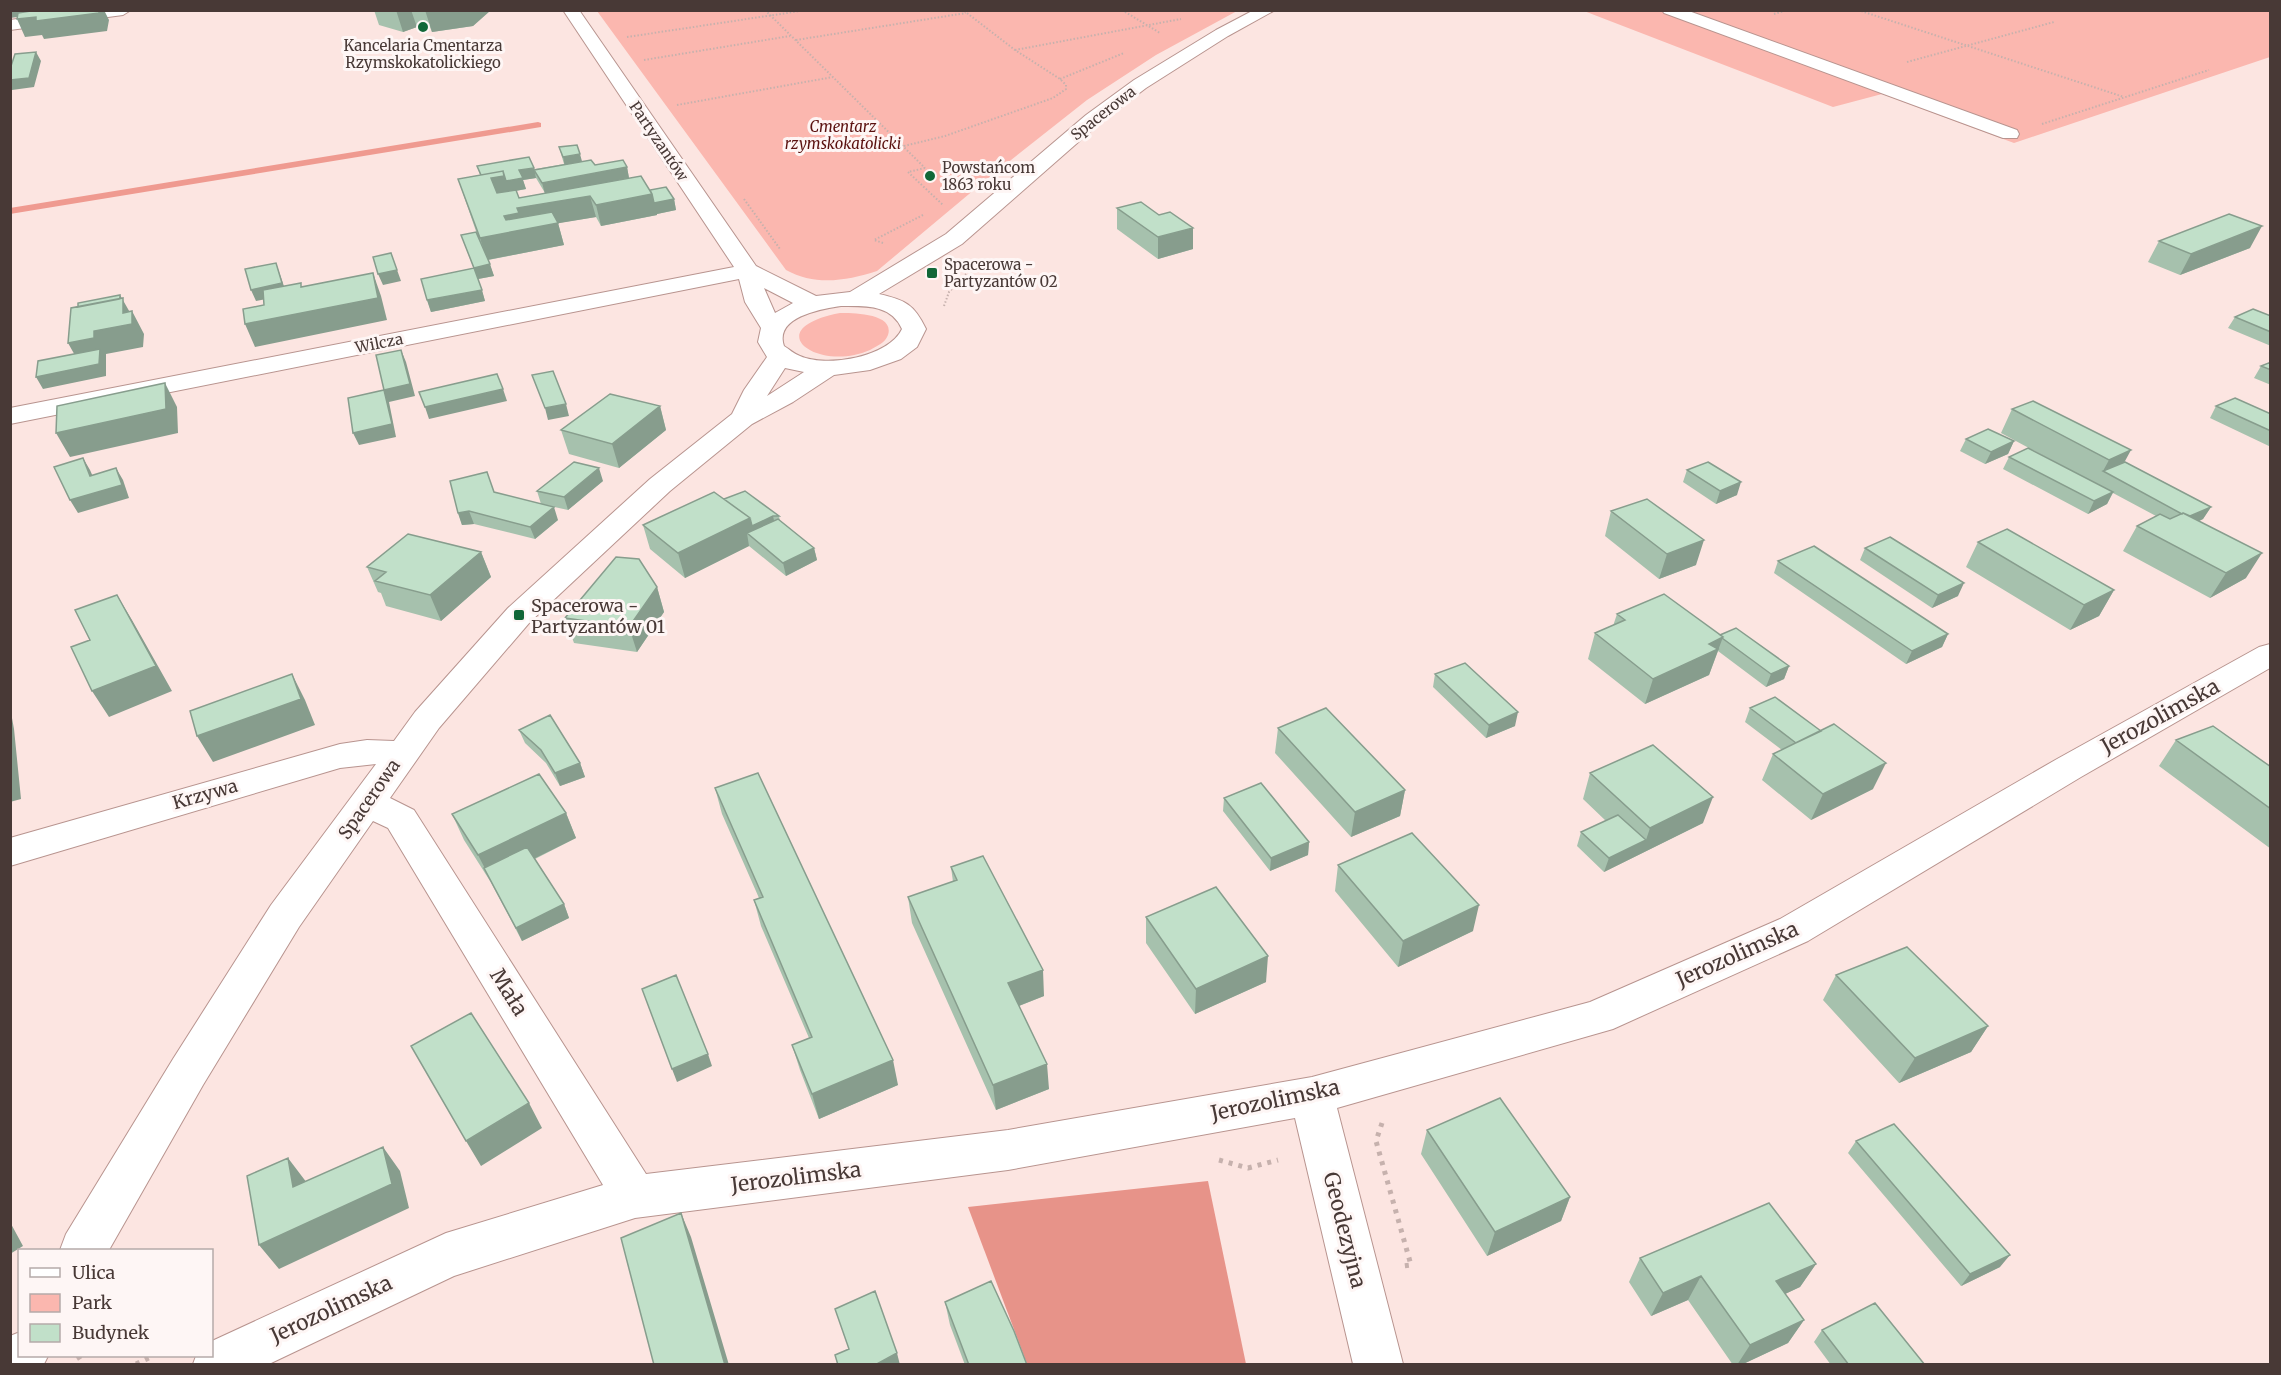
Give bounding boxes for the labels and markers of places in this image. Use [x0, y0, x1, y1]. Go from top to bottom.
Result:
marker: Kancelaria Cmentarza Rzymskokatolickiego [416, 20, 430, 34]
place label: Kancelaria Cmentarza Rzymskokatolickiego [343, 36, 503, 72]
place label: Powstańcom 1863 roku [942, 158, 1035, 194]
marker: Powstańcom 1863 roku [923, 169, 937, 183]
place label: Spacerowa - Partyzantów 02 [944, 255, 1058, 291]
marker: Spacerowa - Partyzantów 02 [925, 266, 939, 280]
place label: Spacerowa - Partyzantów 01 [531, 594, 665, 638]
marker: Spacerowa - Partyzantów 01 [512, 608, 526, 622]

